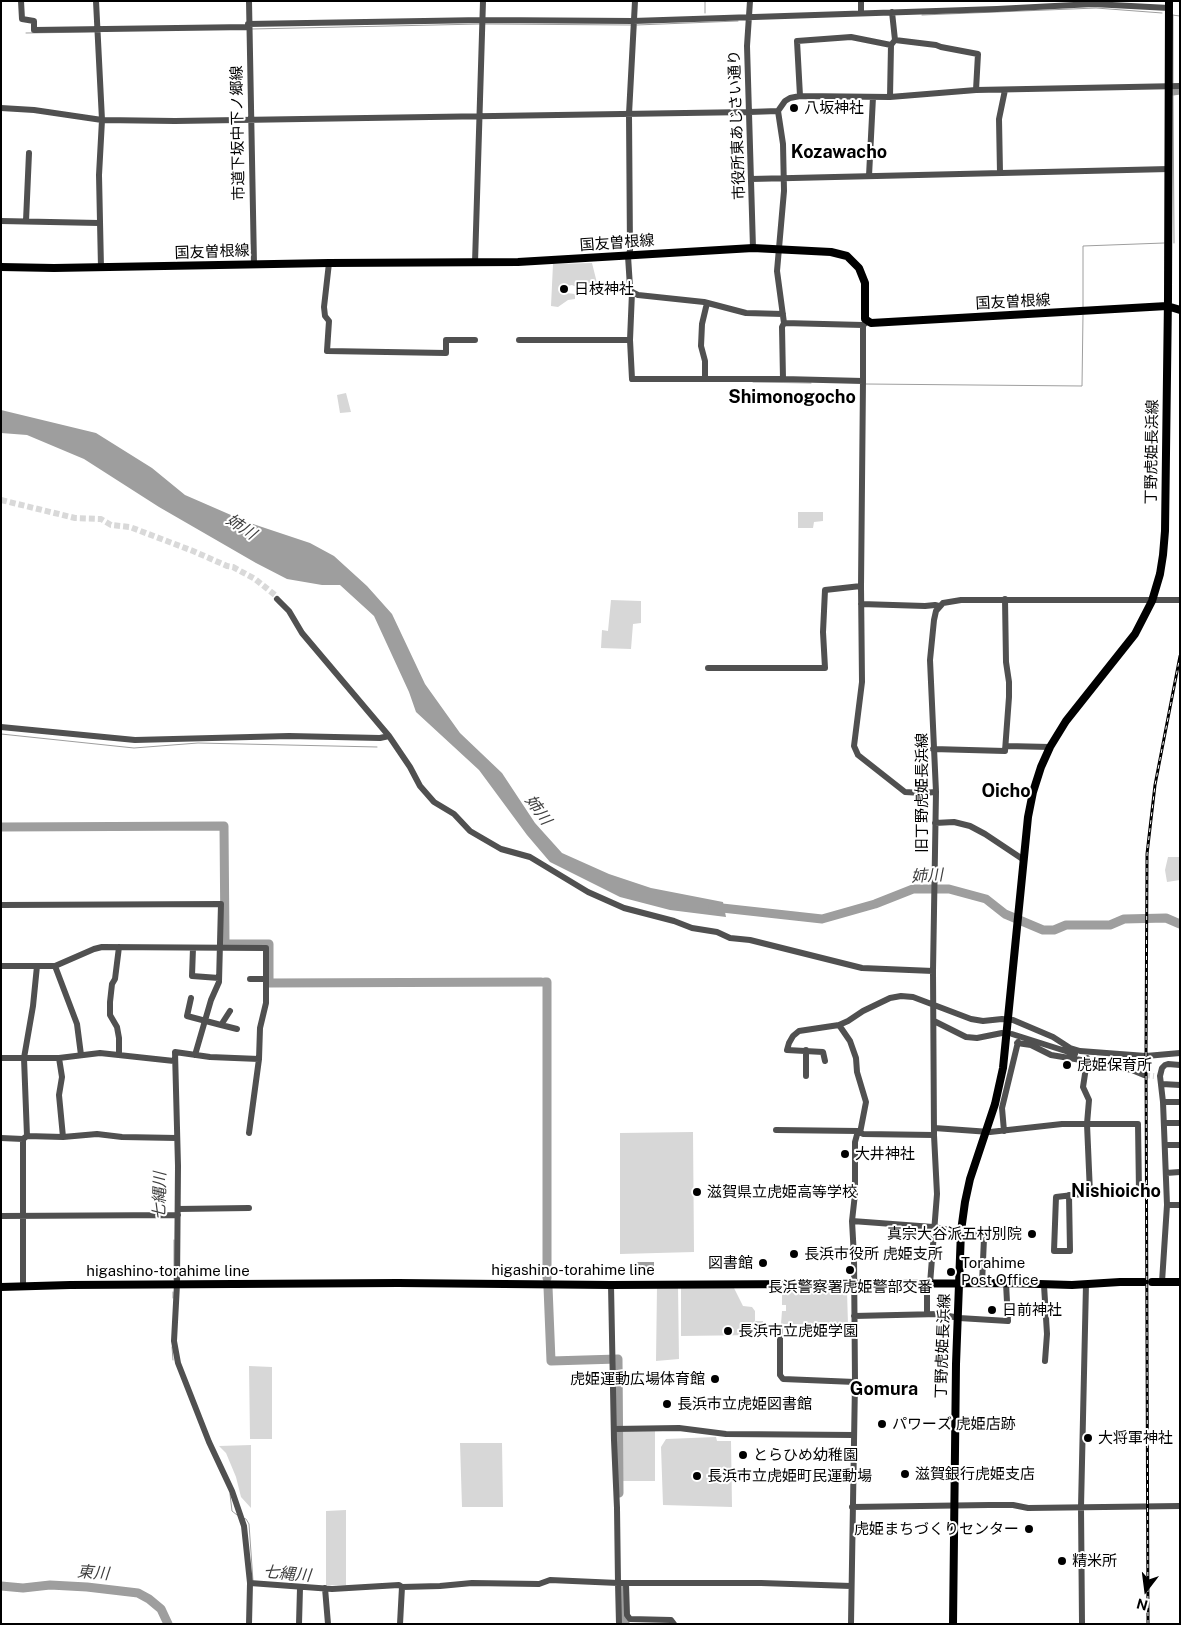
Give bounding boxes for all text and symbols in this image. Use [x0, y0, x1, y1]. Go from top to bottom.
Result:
street label: 市役所東あじさい通り [725, 50, 749, 200]
street label: 市道下坂中下ノ郷線 [228, 65, 248, 201]
place label: 八坂神社 [804, 99, 864, 117]
marker: 八坂神社 [788, 102, 800, 114]
district label: Kozawacho [791, 141, 887, 163]
street label: 国友曽根線 [579, 231, 655, 255]
street label: 国友曽根線 [174, 242, 250, 262]
place label: 日枝神社 [574, 280, 634, 298]
marker: 日枝神社 [558, 283, 570, 295]
street label: 国友曽根線 [975, 291, 1051, 313]
district label: Shimonogocho [728, 386, 856, 408]
street label: 丁野虎姫長浜線 [1142, 399, 1162, 505]
water label: 姉川 [222, 510, 260, 544]
street label: 旧丁野虎姫長浜線 [913, 733, 931, 853]
district label: Oicho [981, 780, 1031, 802]
water label: 姉川 [521, 791, 555, 829]
water label: 姉川 [911, 866, 943, 886]
place label: 虎姫保育所 [1077, 1056, 1152, 1074]
marker: 虎姫保育所 [1061, 1059, 1073, 1071]
place label: 大井神社 [855, 1145, 915, 1163]
marker: 大井神社 [839, 1148, 851, 1160]
water label: 七縄川 [150, 1172, 170, 1220]
district label: Nishioicho [1071, 1180, 1161, 1202]
place label: 滋賀県立虎姫高等学校 [707, 1183, 857, 1201]
marker: 滋賀県立虎姫高等学校 [691, 1186, 703, 1198]
place label: 真宗大谷派五村別院 [887, 1225, 1022, 1243]
marker: 真宗大谷派五村別院 [1026, 1228, 1038, 1240]
place label: 長浜市役所 虎姫支所 [804, 1245, 943, 1263]
marker: 長浜市役所 虎姫支所 [788, 1248, 800, 1260]
place label: 図書館 [708, 1254, 753, 1272]
place label: Torahime Post Office [961, 1254, 1038, 1289]
marker: 図書館 [757, 1257, 769, 1269]
street label: higashino-torahime line [491, 1261, 655, 1279]
street label: higashino-torahime line [86, 1262, 250, 1280]
marker: 長浜警察署虎姫警部交番 [844, 1264, 856, 1276]
marker: Torahime Post Office [945, 1266, 957, 1278]
place label: 長浜警察署虎姫警部交番 [768, 1278, 932, 1296]
street label: 丁野虎姫長浜線 [932, 1293, 954, 1399]
place label: 日前神社 [1002, 1301, 1062, 1319]
marker: 日前神社 [986, 1304, 998, 1316]
place label: 長浜市立虎姫学園 [738, 1322, 858, 1340]
marker: 長浜市立虎姫学園 [722, 1325, 734, 1337]
place label: 虎姫運動広場体育館 [570, 1370, 705, 1388]
marker: 虎姫運動広場体育館 [709, 1373, 721, 1385]
district label: Gomura [850, 1378, 918, 1400]
place label: 長浜市立虎姫図書館 [677, 1395, 812, 1413]
marker: 長浜市立虎姫図書館 [661, 1398, 673, 1410]
place label: パワーズ 虎姫店跡 [892, 1415, 1016, 1433]
marker: パワーズ 虎姫店跡 [876, 1418, 888, 1430]
place label: 大将軍神社 [1098, 1429, 1173, 1447]
marker: 大将軍神社 [1082, 1432, 1094, 1444]
place label: とらひめ幼稚園 [753, 1446, 858, 1464]
marker: とらひめ幼稚園 [737, 1449, 749, 1461]
place label: 滋賀銀行虎姫支店 [915, 1465, 1035, 1483]
place label: 長浜市立虎姫町民運動場 [707, 1467, 872, 1485]
marker: 滋賀銀行虎姫支店 [899, 1468, 911, 1480]
marker: 長浜市立虎姫町民運動場 [691, 1470, 703, 1482]
place label: 虎姫まちづくりセンター [854, 1520, 1019, 1538]
marker: 虎姫まちづくりセンター [1023, 1523, 1035, 1535]
place label: 精米所 [1072, 1552, 1117, 1570]
marker: 精米所 [1056, 1555, 1068, 1567]
water label: 東川 [76, 1562, 110, 1584]
water label: 七縄川 [262, 1562, 312, 1586]
north arrow [1121, 1565, 1171, 1615]
text: N [1135, 1595, 1149, 1614]

